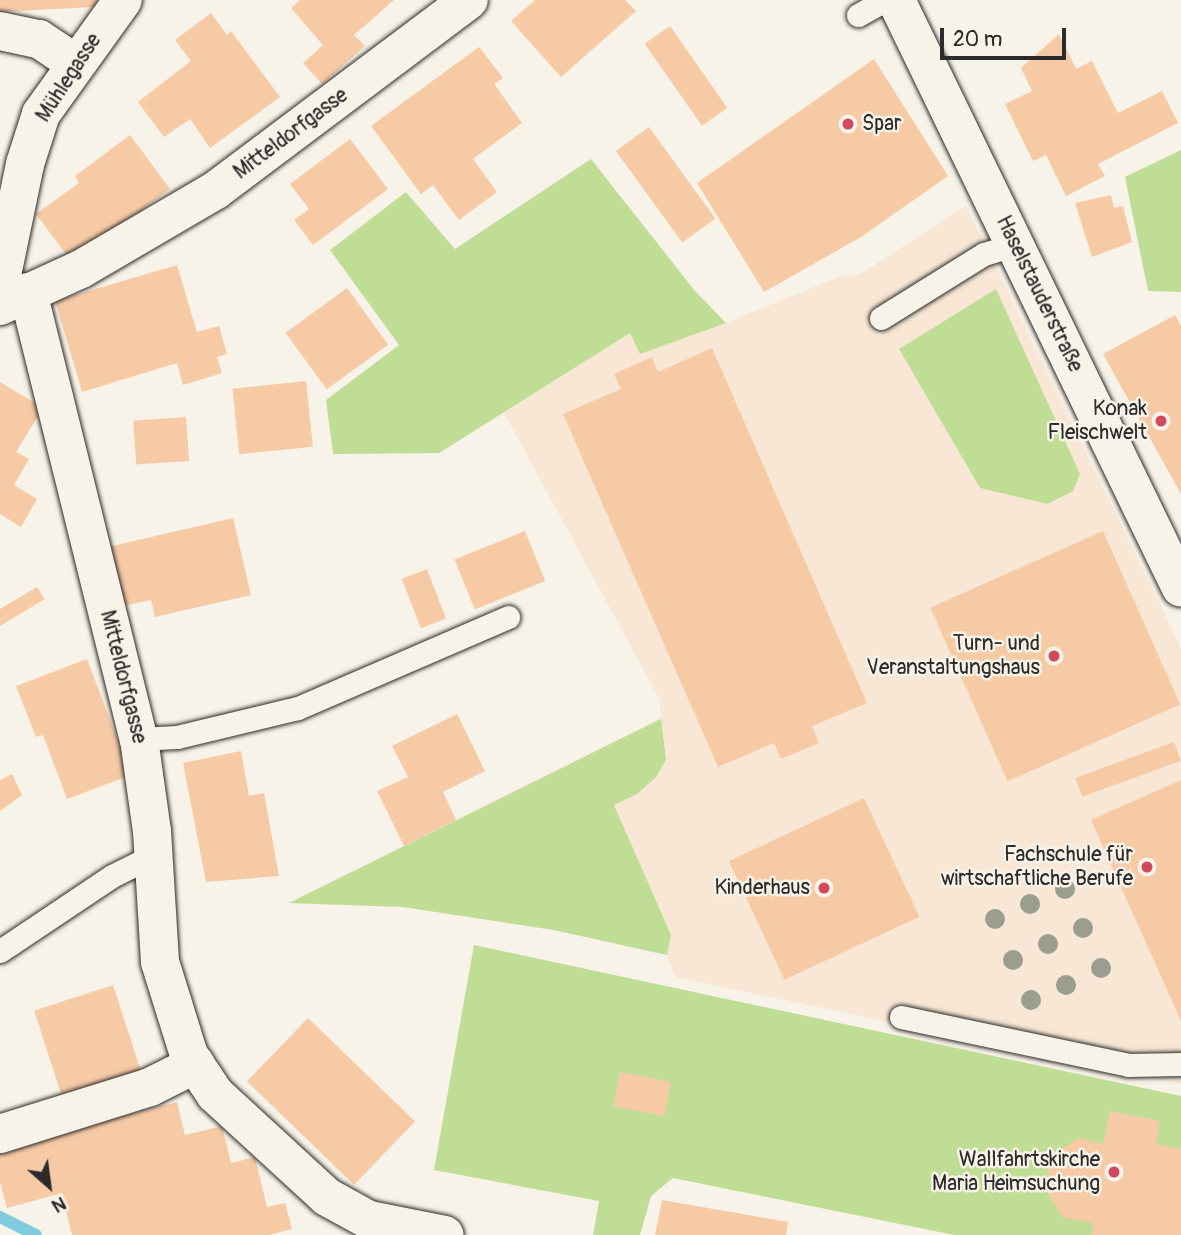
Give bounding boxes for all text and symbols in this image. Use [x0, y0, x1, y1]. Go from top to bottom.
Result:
scale bar [943, 14, 1069, 58]
text: 20 m [953, 26, 1002, 53]
street label: Mühlegasse [31, 29, 107, 127]
street label: Mitteldorfgasse [229, 83, 353, 185]
place label: Spar [862, 111, 901, 137]
marker: Spar [840, 116, 856, 132]
street label: Haselstauderstraße [990, 212, 1088, 376]
place label: Konak Fleischwelt [1047, 396, 1147, 446]
marker: Konak Fleischwelt [1153, 413, 1169, 429]
street label: Mitteldorfgasse [94, 608, 152, 746]
place label: Turn- und Veranstaltungshaus [866, 631, 1040, 681]
marker: Turn- und Veranstaltungshaus [1046, 648, 1062, 664]
place label: Fachschule für wirtschaftliche Berufe [940, 842, 1133, 892]
marker: Fachschule für wirtschaftliche Berufe [1139, 859, 1155, 875]
place label: Kinderhaus [714, 875, 810, 901]
marker: Kinderhaus [816, 880, 832, 896]
place label: Wallfahrtskirche Maria Heimsuchung [932, 1147, 1100, 1197]
north arrow [14, 1151, 84, 1221]
marker: Wallfahrtskirche Maria Heimsuchung [1106, 1164, 1122, 1180]
text: N [48, 1191, 70, 1218]

